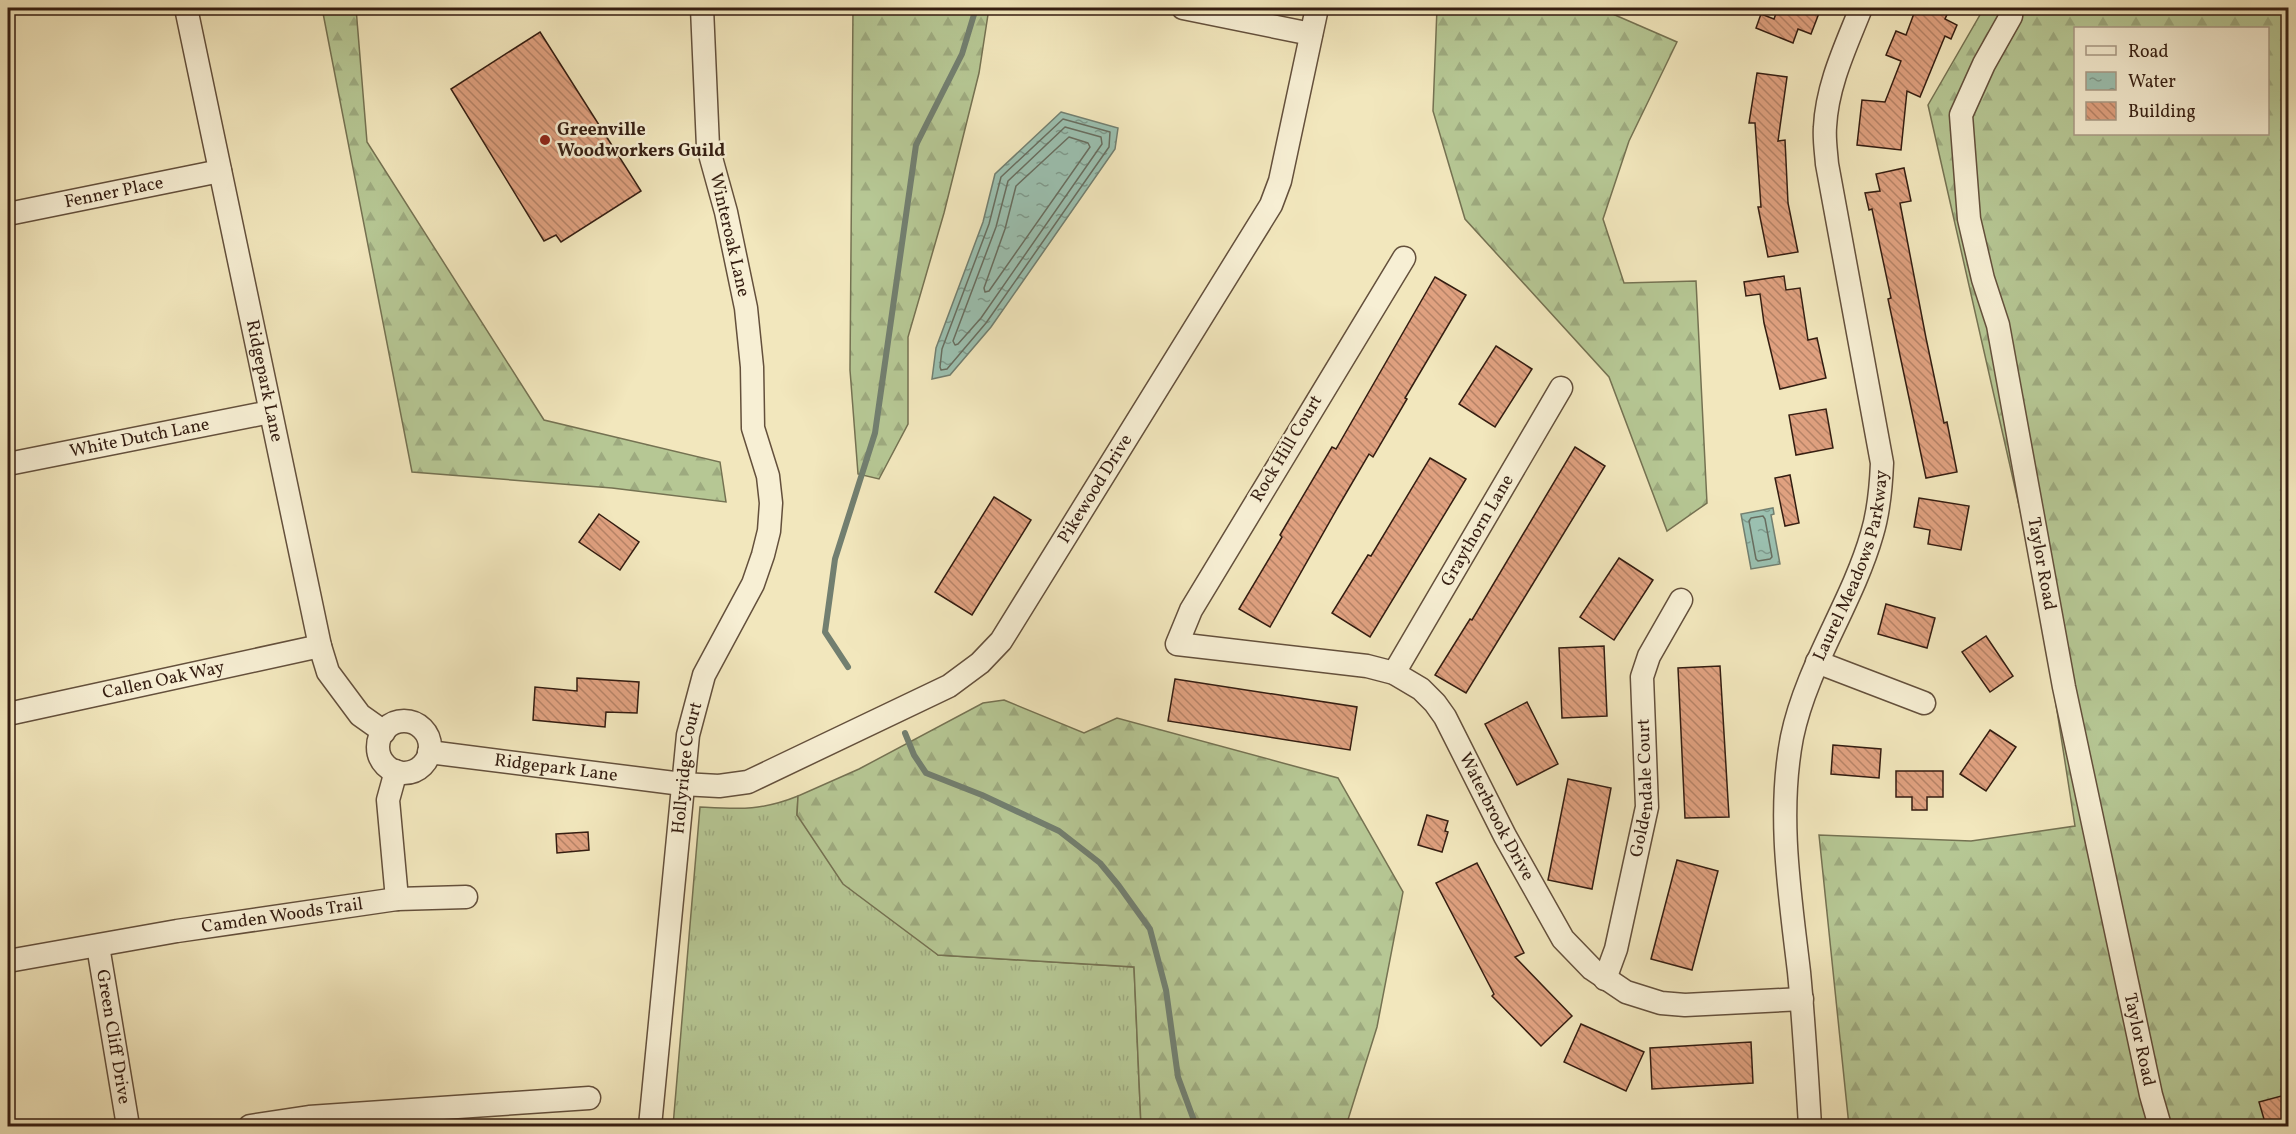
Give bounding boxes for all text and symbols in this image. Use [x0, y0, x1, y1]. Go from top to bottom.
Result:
legend [2074, 27, 2269, 135]
text: Road [2128, 40, 2169, 65]
text: Water [2128, 70, 2176, 95]
text: Building [2128, 100, 2196, 125]
place label: Greenville Woodworkers Guild [557, 118, 725, 164]
marker: Greenville Woodworkers Guild [538, 133, 552, 147]
street label: Fenner Place [62, 170, 166, 215]
street label: Winteroak Lane [703, 171, 755, 299]
street label: Ridgepark Lane [239, 317, 289, 444]
street label: Rock Hill Court [1245, 391, 1329, 507]
street label: White Dutch Lane [67, 412, 212, 464]
street label: Pikewood Drive [1052, 429, 1139, 548]
street label: Laurel Meadows Parkway [1807, 469, 1894, 665]
street label: Graythorn Lane [1435, 470, 1520, 591]
street label: Taylor Road [2021, 515, 2062, 612]
street label: Callen Oak Way [100, 655, 227, 706]
street label: Hollyridge Court [666, 699, 709, 835]
street label: Goldendale Court [1624, 718, 1660, 860]
street label: Ridgepark Lane [493, 748, 619, 788]
street label: Waterbrook Drive [1453, 748, 1540, 885]
street label: Camden Woods Trail [200, 892, 365, 940]
street label: Green Cliff Drive [90, 968, 137, 1106]
street label: Taylor Road [2117, 991, 2161, 1088]

